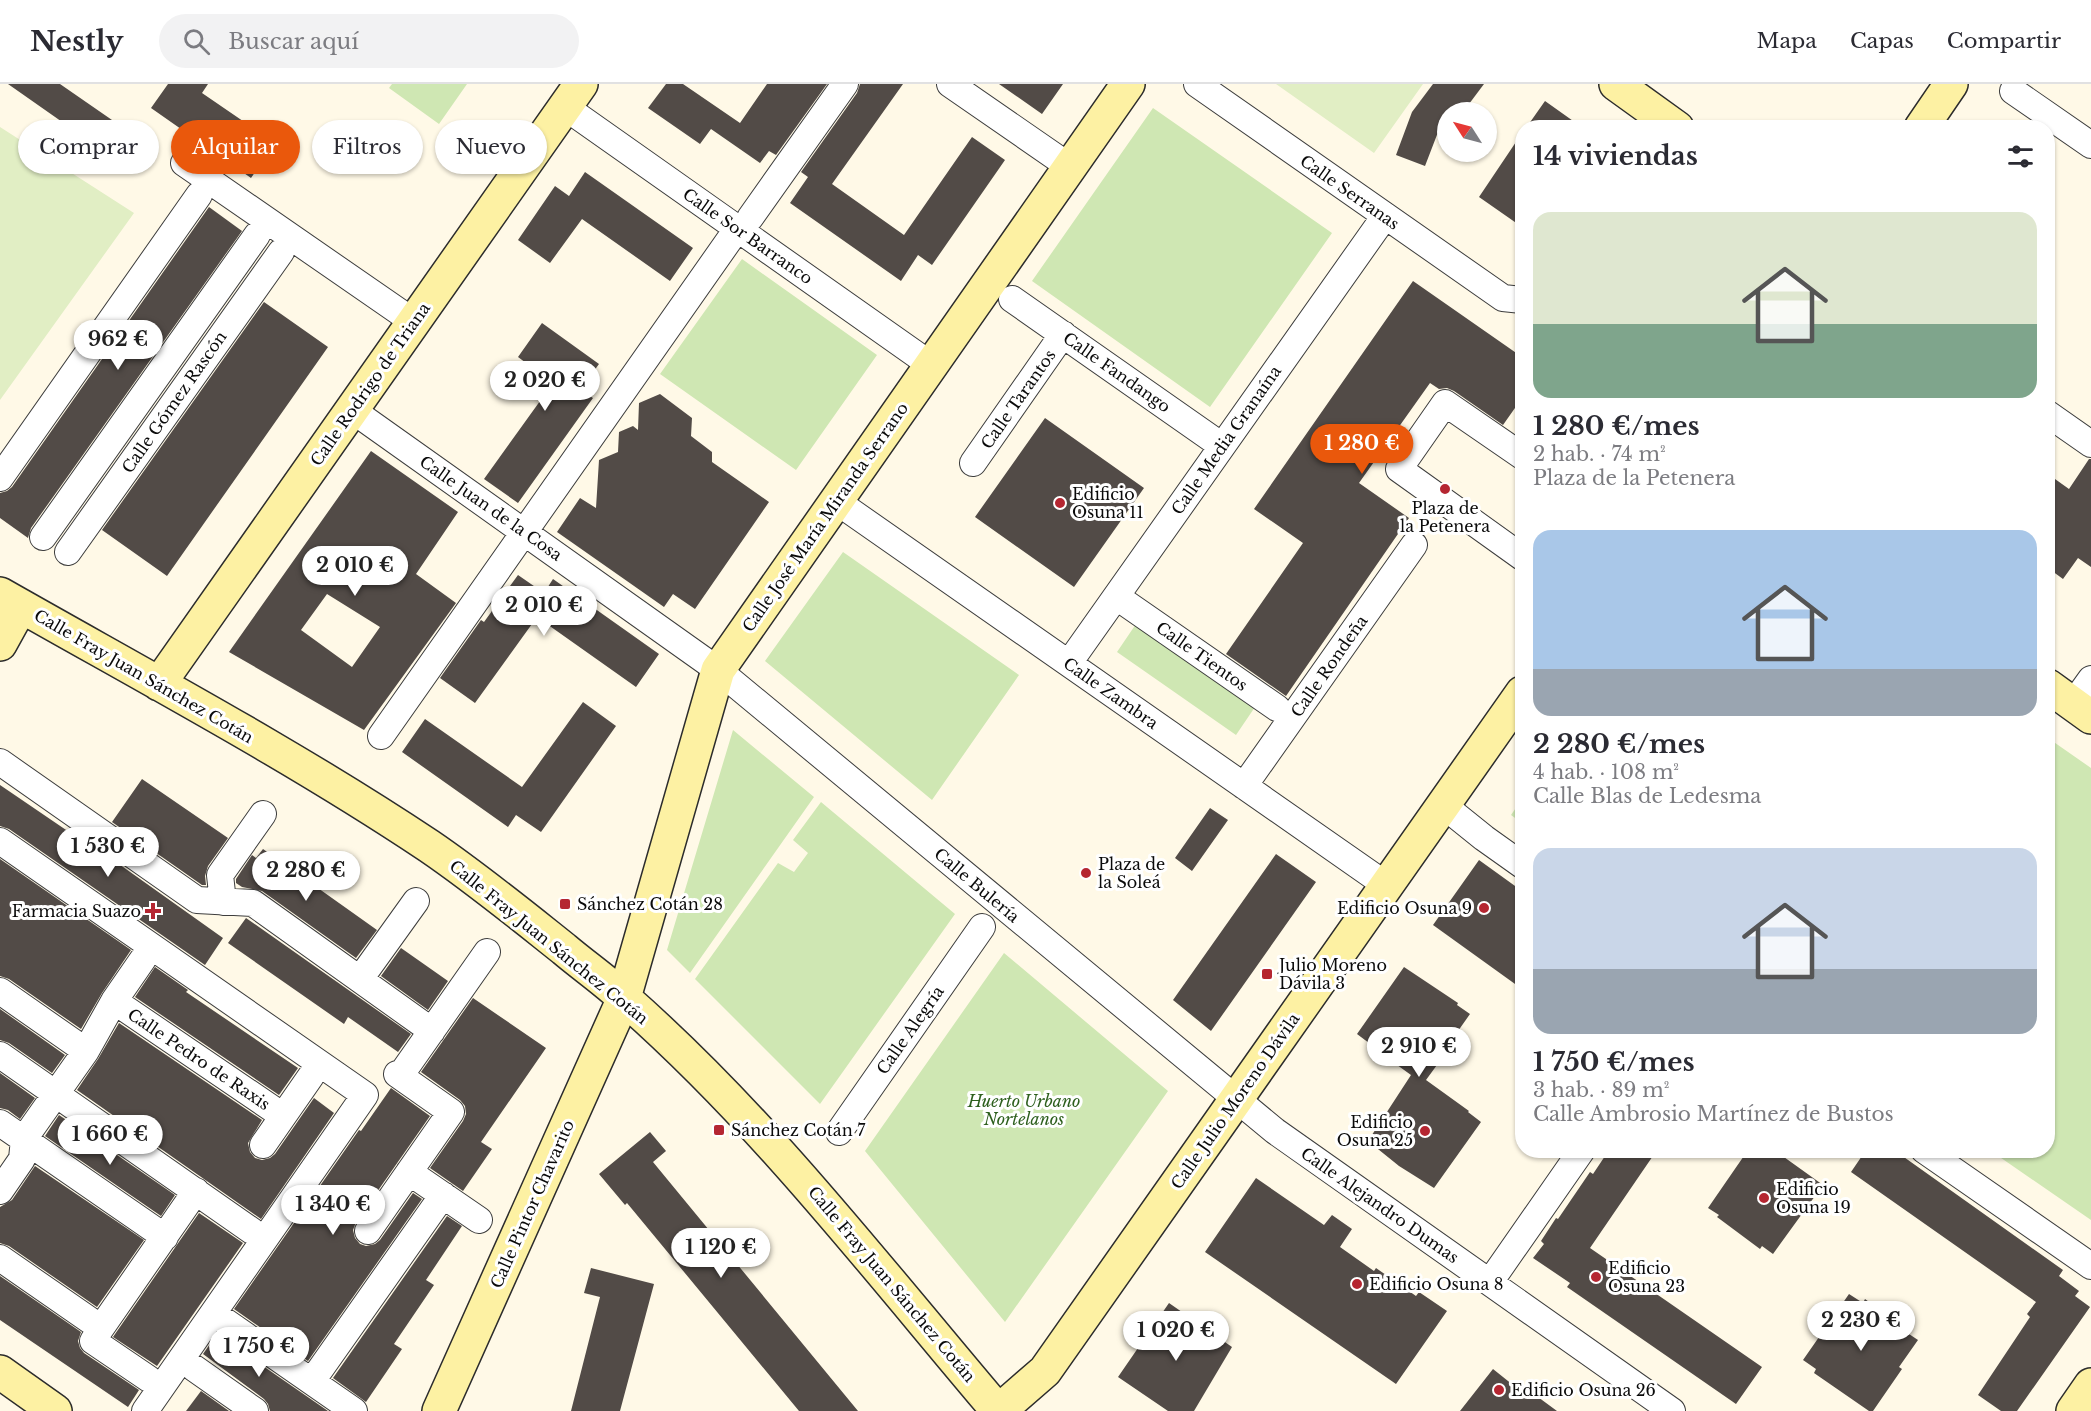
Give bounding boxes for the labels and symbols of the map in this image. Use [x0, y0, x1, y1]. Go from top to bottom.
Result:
north arrow [1437, 102, 1497, 162]
street label: Calle Serranas [1296, 150, 1404, 234]
street label: Calle Sor Barranco [679, 184, 817, 288]
street label: Calle Rodrigo de Triana [306, 298, 434, 470]
pin: 962 € [76, 320, 160, 371]
street label: Calle Gómez Rascón [117, 327, 231, 477]
street label: Calle Fandango [1059, 328, 1175, 416]
street label: Calle Tarantos [976, 345, 1060, 453]
pin: 2 020 € [490, 361, 600, 412]
street label: Calle Media Granaína [1167, 362, 1285, 518]
street label: Calle José María Miranda Serrano [738, 398, 912, 636]
pin: 1 280 € [1307, 424, 1417, 475]
street label: Calle Juan de la Cosa [416, 451, 566, 565]
marker: Plaza de la Petenera [1438, 482, 1452, 496]
place label: Edificio Osuna 11 [1072, 484, 1144, 522]
marker: Edificio Osuna 11 [1053, 496, 1067, 510]
place label: Plaza de la Petenera [1400, 498, 1490, 536]
pin: 2 010 € [300, 546, 410, 597]
pin: 2 010 € [489, 586, 599, 637]
street label: Calle Fray Juan Sánchez Cotán [31, 605, 257, 747]
street label: Calle Rondeña [1286, 611, 1372, 721]
street label: Calle Tientos [1152, 617, 1252, 695]
street label: Calle Zambra [1060, 653, 1162, 733]
pin: 1 530 € [53, 827, 163, 878]
street label: Calle Bulería [930, 844, 1024, 927]
pin: 2 280 € [251, 851, 361, 902]
place label: Plaza de la Soleá [1098, 854, 1165, 892]
street label: Calle Fray Juan Sánchez Cotán [446, 856, 652, 1028]
marker: Plaza de la Soleá [1079, 866, 1093, 880]
place label: Sánchez Cotán 28 [577, 894, 723, 914]
marker: Sánchez Cotán 28 [558, 897, 572, 911]
place label: Edificio Osuna 9 [1337, 898, 1472, 918]
place label: Farmacia Suazo [12, 901, 141, 921]
marker: Edificio Osuna 9 [1477, 901, 1491, 915]
marker: Farmacia Suazo [146, 904, 160, 918]
place label: Julio Moreno Dávila 3 [1277, 955, 1387, 993]
marker: Julio Moreno Dávila 3 [1260, 967, 1274, 981]
street label: Calle Alegría [872, 982, 948, 1078]
street label: Calle Pedro de Raxis [124, 1004, 274, 1114]
street label: Calle Julio Moreno Dávila [1166, 1009, 1304, 1193]
pin: 2 910 € [1364, 1027, 1474, 1078]
park label: Huerto Urbano Nortelanos [967, 1091, 1080, 1129]
place label: Edificio Osuna 25 [1337, 1112, 1413, 1150]
pin: 1 660 € [55, 1115, 165, 1166]
street label: Calle Pintor Chavarito [486, 1117, 578, 1291]
place label: Sánchez Cotán 7 [731, 1120, 866, 1140]
marker: Sánchez Cotán 7 [712, 1123, 726, 1137]
marker: Edificio Osuna 25 [1418, 1124, 1432, 1138]
street label: Calle Alejandro Dumas [1297, 1143, 1463, 1267]
place label: Edificio Osuna 19 [1776, 1179, 1851, 1217]
street label: Calle Fray Juan Sánchez Cotán [804, 1182, 980, 1386]
pin: 1 340 € [278, 1185, 388, 1236]
marker: Edificio Osuna 19 [1757, 1191, 1771, 1205]
pin: 1 120 € [666, 1228, 776, 1279]
place label: Edificio Osuna 23 [1608, 1258, 1685, 1296]
marker: Edificio Osuna 23 [1589, 1270, 1603, 1284]
place label: Edificio Osuna 8 [1369, 1274, 1503, 1294]
marker: Edificio Osuna 8 [1350, 1277, 1364, 1291]
pin: 2 230 € [1806, 1301, 1916, 1352]
pin: 1 020 € [1121, 1311, 1231, 1362]
pin: 1 750 € [204, 1327, 314, 1378]
place label: Edificio Osuna 26 [1511, 1380, 1656, 1400]
marker: Edificio Osuna 26 [1492, 1383, 1506, 1397]

